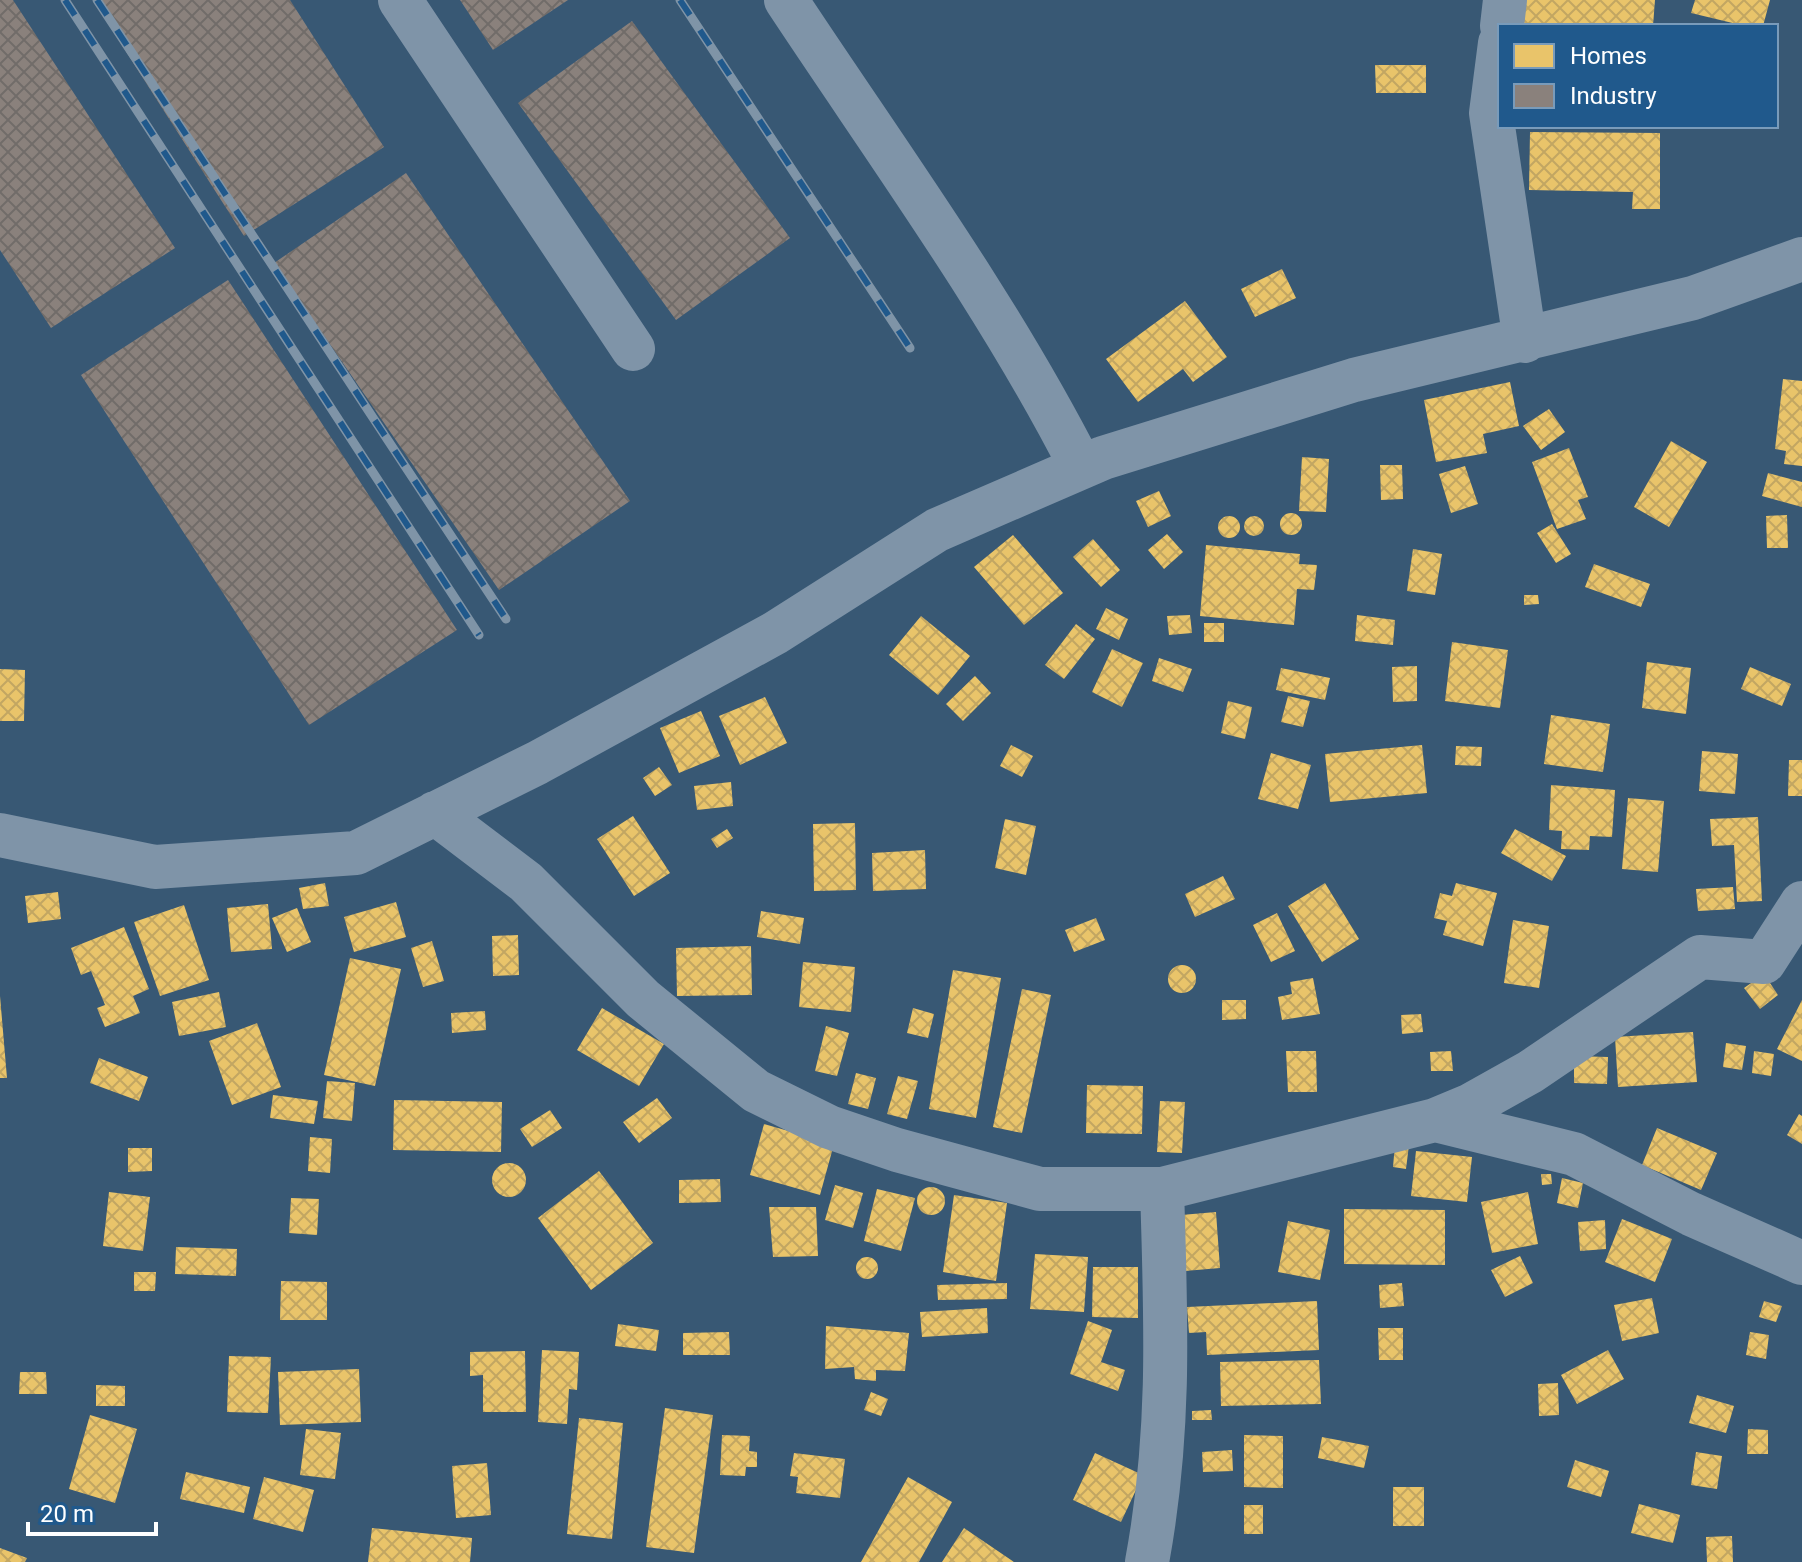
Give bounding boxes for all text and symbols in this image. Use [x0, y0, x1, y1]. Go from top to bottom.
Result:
legend [1498, 24, 1778, 128]
text: Homes [1570, 42, 1647, 70]
text: Industry [1570, 82, 1657, 110]
scale bar [28, 1486, 156, 1536]
text: 20 m [40, 1500, 94, 1528]

